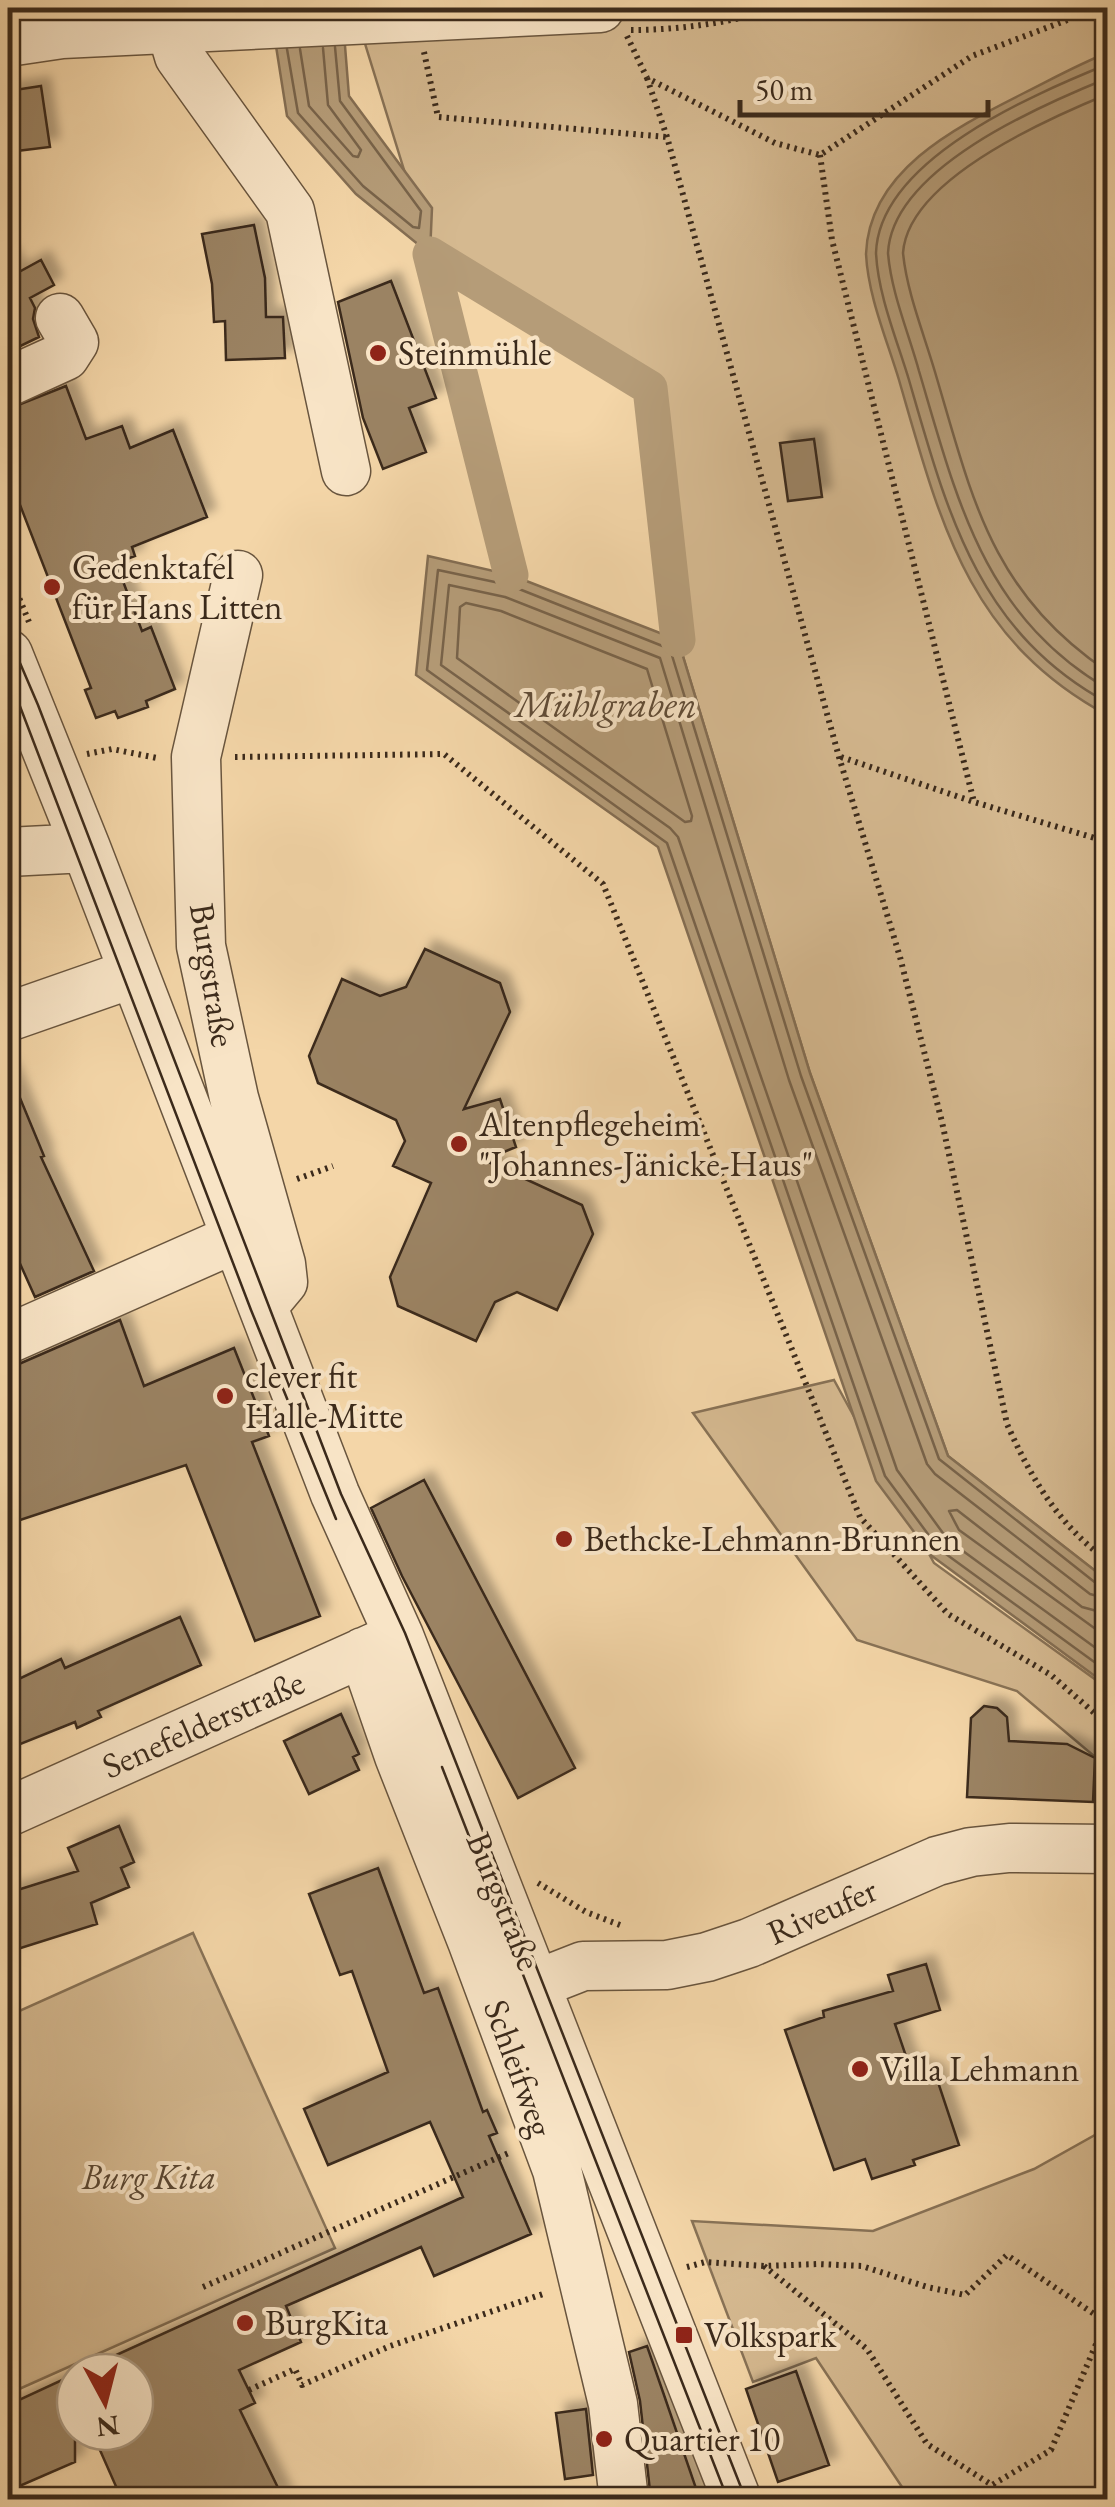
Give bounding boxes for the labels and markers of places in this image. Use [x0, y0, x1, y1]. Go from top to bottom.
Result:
place label: Steinmühle [398, 330, 552, 375]
marker: Steinmühle [367, 342, 389, 364]
place label: Gedenktafel für Hans Litten [72, 544, 283, 629]
marker: Gedenktafel für Hans Litten [41, 576, 63, 598]
place label: Altenpflegeheim "Johannes-Jänicke-Haus" [478, 1101, 813, 1186]
marker: Altenpflegeheim "Johannes-Jänicke-Haus" [448, 1133, 470, 1155]
place label: clever fit Halle-Mitte [245, 1353, 403, 1438]
marker: clever fit Halle-Mitte [214, 1385, 236, 1407]
place label: Bethcke-Lehmann-Brunnen [584, 1516, 961, 1561]
marker: Bethcke-Lehmann-Brunnen [553, 1528, 575, 1550]
place label: Villa Lehmann [880, 2046, 1079, 2091]
marker: Villa Lehmann [849, 2058, 871, 2080]
place label: BurgKita [265, 2300, 388, 2345]
marker: BurgKita [234, 2312, 256, 2334]
place label: Volkspark [704, 2312, 837, 2357]
marker: Volkspark [673, 2324, 695, 2346]
place label: Quartier 10 [624, 2416, 780, 2461]
marker: Quartier 10 [593, 2428, 615, 2450]

